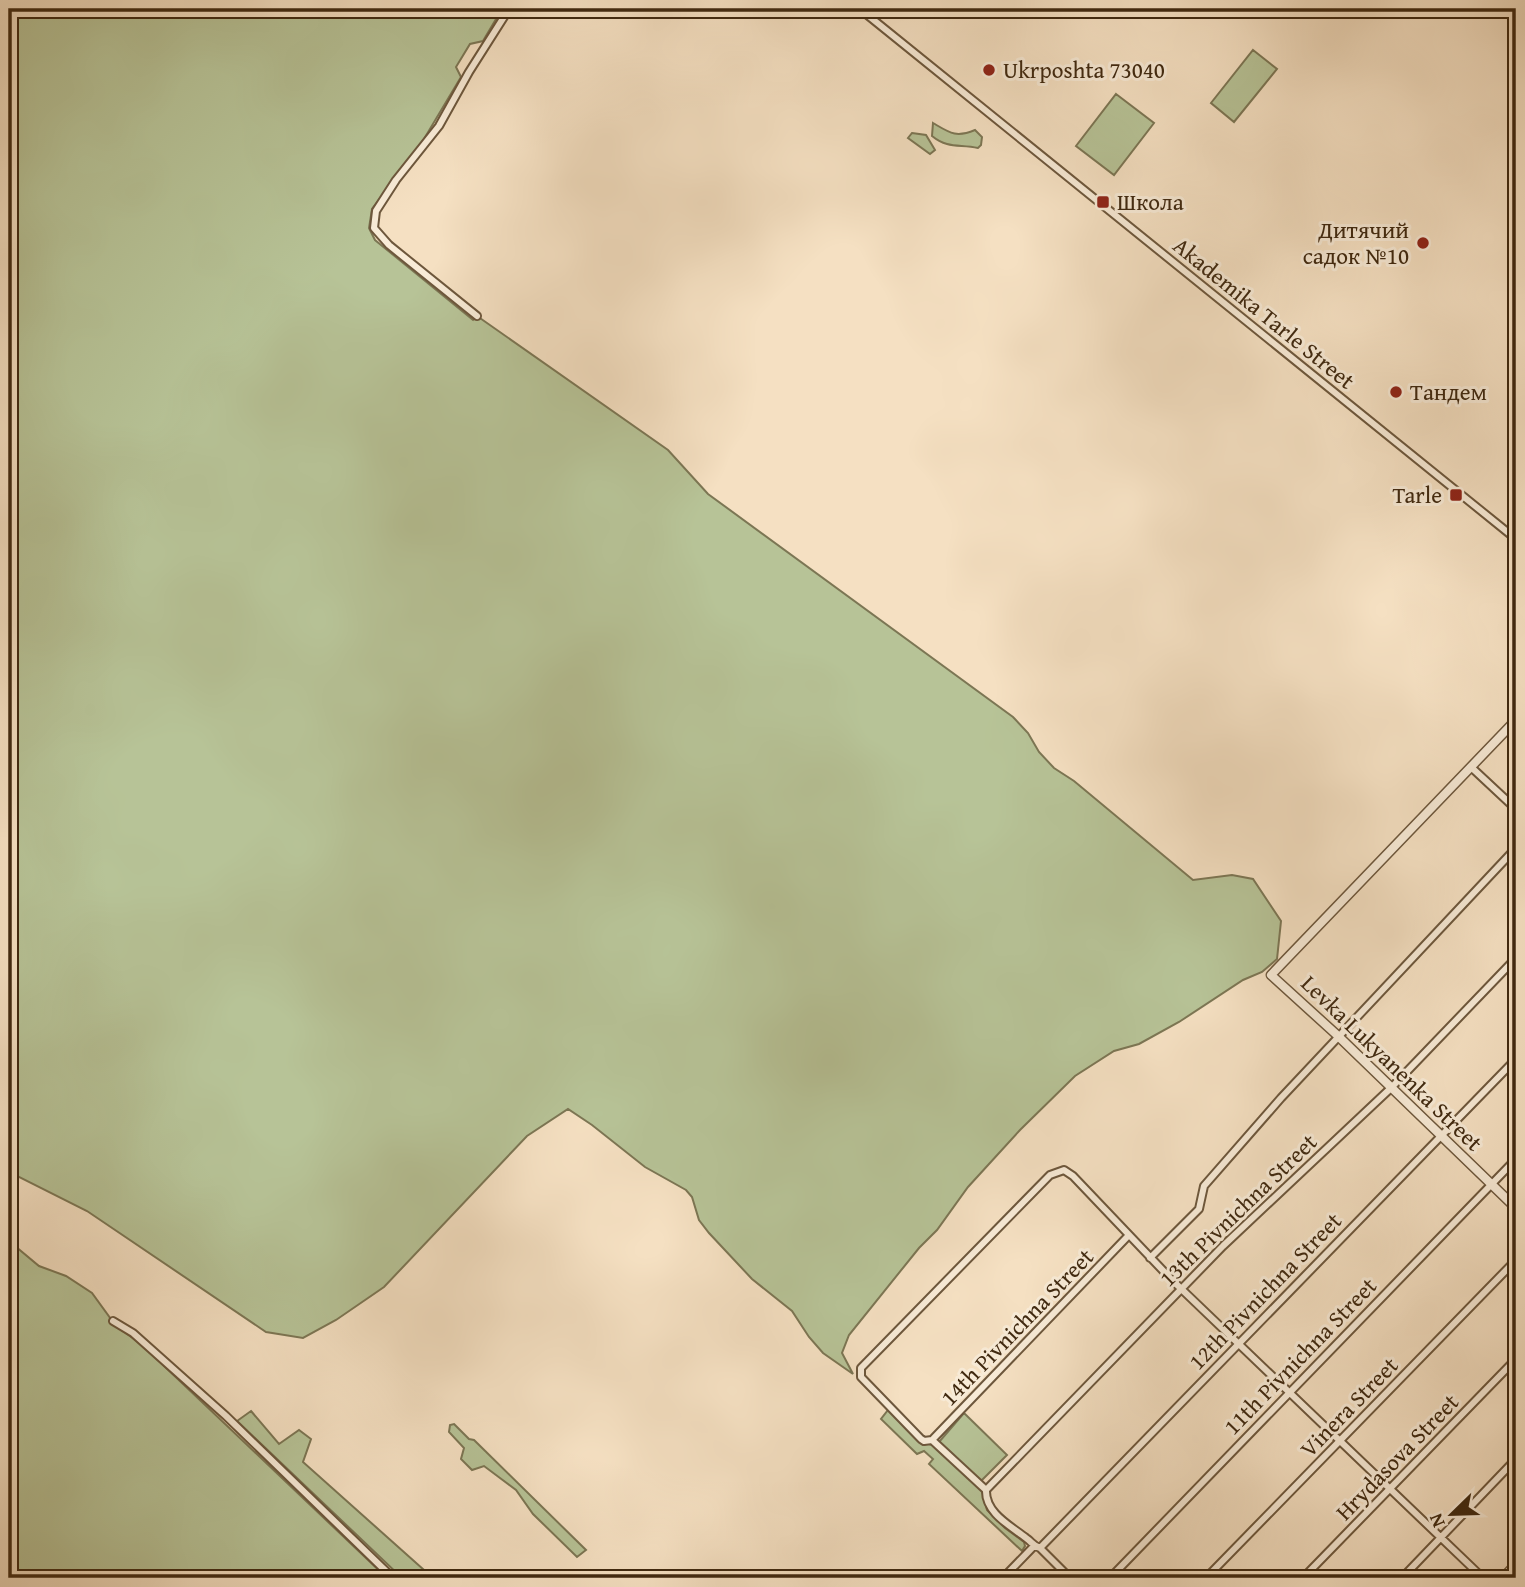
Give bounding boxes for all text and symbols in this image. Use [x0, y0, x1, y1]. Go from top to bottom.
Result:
place label: Ukrposhta 73040 [1003, 53, 1165, 86]
marker: Ukrposhta 73040 [981, 62, 997, 78]
place label: Школа [1117, 185, 1184, 218]
marker: Школа [1095, 194, 1111, 210]
place label: Дитячий садок №10 [1303, 213, 1409, 272]
street label: Akademika Tarle Street [1166, 229, 1362, 396]
marker: Дитячий садок №10 [1415, 235, 1431, 251]
place label: Тандем [1410, 375, 1487, 408]
marker: Тандем [1388, 384, 1404, 400]
place label: Tarle [1392, 478, 1442, 511]
marker: Tarle [1448, 487, 1464, 503]
street label: Levka Lukyanenka Street [1294, 967, 1490, 1158]
street label: 13th Pivnichna Street [1151, 1126, 1324, 1294]
street label: 12th Pivnichna Street [1181, 1204, 1349, 1377]
street label: 14th Pivnichna Street [933, 1240, 1101, 1413]
street label: 11th Pivnichna Street [1216, 1269, 1384, 1442]
street label: Vinera Street [1292, 1349, 1405, 1464]
street label: Hrydasova Street [1328, 1386, 1466, 1527]
north arrow [1416, 1478, 1486, 1548]
text: N [1421, 1509, 1452, 1532]

